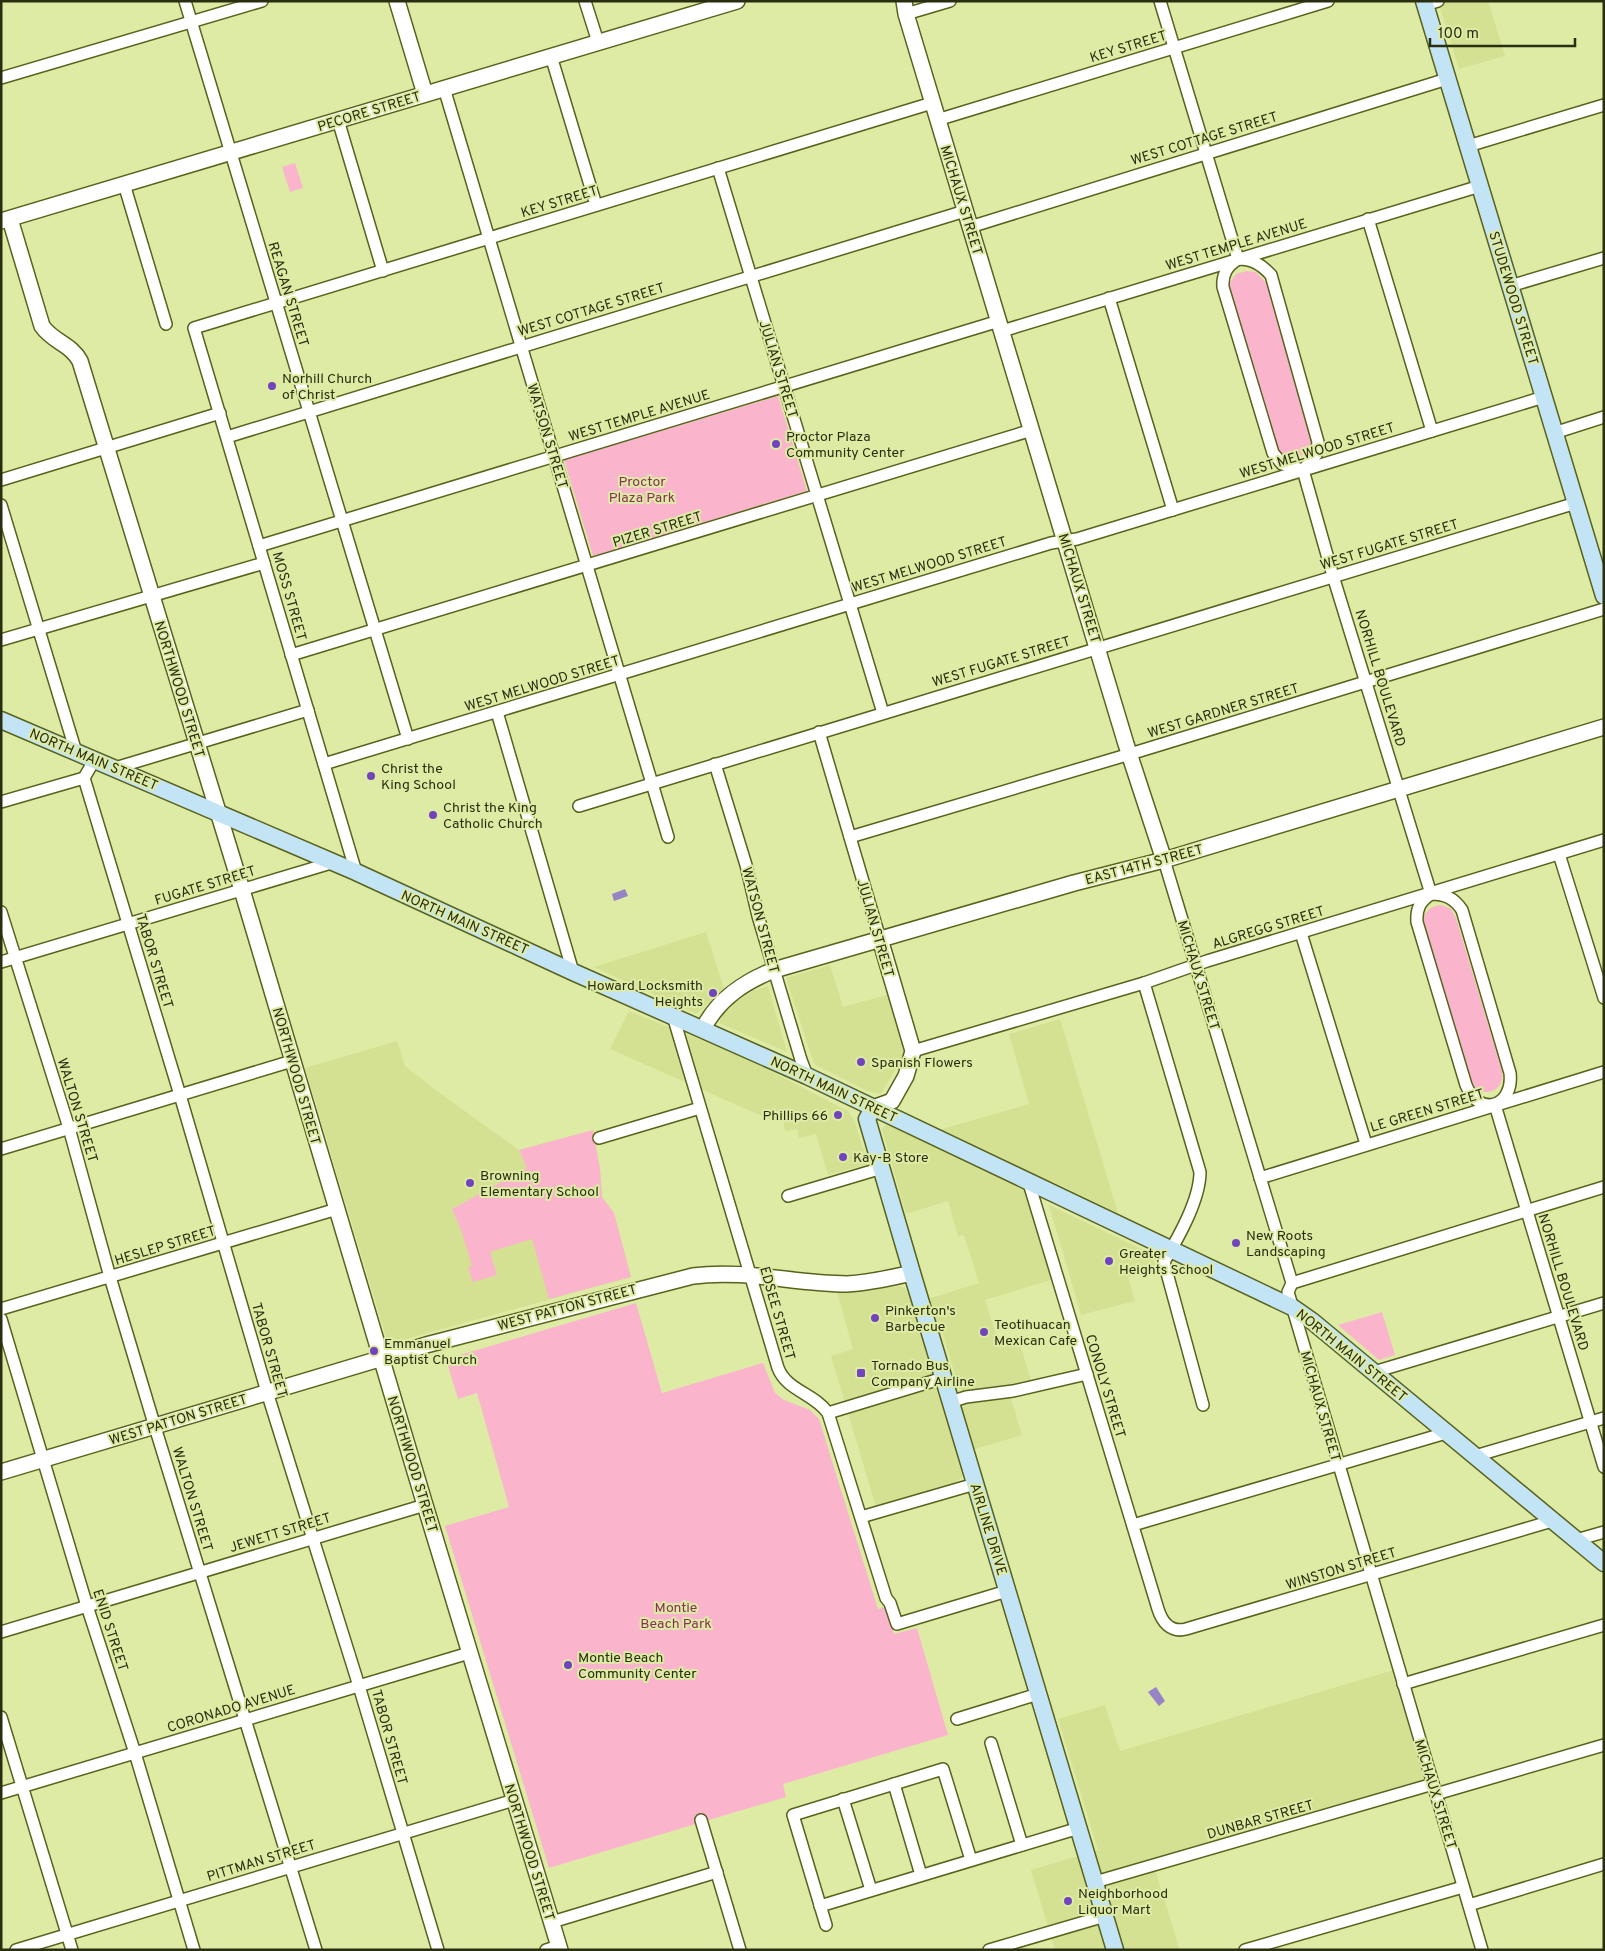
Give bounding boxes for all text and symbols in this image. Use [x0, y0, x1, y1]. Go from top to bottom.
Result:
scale bar [1430, 15, 1575, 47]
text: 100 m [1438, 25, 1479, 44]
street label: KEY STREET [1088, 28, 1169, 67]
street label: PECORE STREET [316, 89, 423, 136]
street label: WEST COTTAGE STREET [1129, 109, 1280, 170]
street label: MICHAUX STREET [936, 143, 985, 258]
street label: KEY STREET [519, 183, 600, 222]
street label: WEST TEMPLE AVENUE [1164, 216, 1309, 275]
street label: STUDEWOOD STREET [1484, 229, 1541, 367]
street label: REAGAN STREET [264, 240, 312, 349]
street label: WEST COTTAGE STREET [516, 280, 667, 341]
street label: JULIAN STREET [755, 318, 801, 421]
place label: Norhill Church of Christ [282, 371, 372, 404]
marker: Norhill Church of Christ [266, 380, 278, 392]
street label: WATSON STREET [522, 382, 571, 491]
street label: WEST TEMPLE AVENUE [567, 387, 712, 446]
street label: WEST MELWOOD STREET [1238, 420, 1397, 483]
place label: Proctor Plaza Community Center [786, 429, 905, 462]
marker: Proctor Plaza Community Center [770, 438, 782, 450]
park label: Proctor Plaza Park [609, 474, 675, 507]
street label: PIZER STREET [611, 509, 704, 552]
street label: WEST FUGATE STREET [1318, 516, 1461, 575]
street label: MICHAUX STREET [1054, 531, 1103, 646]
street label: WEST MELWOOD STREET [850, 534, 1009, 597]
street label: MOSS STREET [268, 550, 309, 643]
street label: NORHILL BOULEVARD [1351, 608, 1409, 749]
street label: NORTHWOOD STREET [150, 619, 207, 760]
street label: WEST FUGATE STREET [930, 633, 1073, 692]
street label: WEST MELWOOD STREET [463, 653, 622, 716]
street label: WEST GARDNER STREET [1146, 680, 1301, 743]
street label: NORTH MAIN STREET [27, 726, 160, 795]
place label: Christ the King School [381, 761, 456, 794]
marker: Christ the King School [365, 770, 377, 782]
place label: Christ the King Catholic Church [443, 800, 543, 833]
marker: Christ the King Catholic Church [427, 809, 439, 821]
street label: EAST 14TH STREET [1083, 842, 1205, 889]
street label: FUGATE STREET [153, 863, 258, 910]
street label: WATSON STREET [737, 865, 782, 975]
street label: JULIAN STREET [852, 877, 897, 980]
street label: NORTH MAIN STREET [398, 888, 531, 959]
street label: ALGREGG STREET [1210, 903, 1327, 954]
street label: TABOR STREET [131, 912, 176, 1011]
street label: MICHAUX STREET [1173, 918, 1222, 1033]
place label: Howard Locksmith Heights [587, 978, 703, 1011]
marker: Howard Locksmith Heights [707, 987, 719, 999]
street label: NORTHWOOD STREET [268, 1006, 323, 1147]
street label: NORTH MAIN STREET [767, 1054, 899, 1127]
place label: Spanish Flowers [871, 1055, 973, 1072]
street label: WALTON STREET [53, 1056, 101, 1165]
marker: Spanish Flowers [855, 1056, 867, 1068]
street label: LE GREEN STREET [1368, 1086, 1487, 1137]
place label: Phillips 66 [763, 1108, 828, 1125]
marker: Phillips 66 [832, 1109, 844, 1121]
place label: Kay-B Store [853, 1150, 928, 1167]
marker: Kay-B Store [837, 1151, 849, 1163]
place label: Browning Elementary School [480, 1168, 599, 1201]
marker: Browning Elementary School [464, 1177, 476, 1189]
street label: NORHILL BOULEVARD [1534, 1212, 1592, 1353]
street label: HESLEP STREET [113, 1223, 218, 1270]
place label: New Roots Landscaping [1246, 1228, 1326, 1261]
marker: New Roots Landscaping [1230, 1237, 1242, 1249]
place label: Greater Heights School [1119, 1246, 1213, 1279]
marker: Greater Heights School [1103, 1255, 1115, 1267]
street label: EDSEE STREET [755, 1265, 798, 1362]
street label: WEST PATTON STREET [496, 1282, 639, 1335]
street label: TABOR STREET [247, 1301, 290, 1400]
place label: Pinkerton's Barbecue [885, 1303, 956, 1336]
street label: NORTH MAIN STREET [1292, 1306, 1410, 1406]
marker: Pinkerton's Barbecue [869, 1312, 881, 1324]
place label: Teotihuacan Mexican Cafe [994, 1317, 1077, 1350]
marker: Teotihuacan Mexican Cafe [978, 1326, 990, 1338]
street label: CONOLY STREET [1081, 1332, 1128, 1440]
place label: Emmanuel Baptist Church [384, 1336, 477, 1369]
marker: Emmanuel Baptist Church [368, 1345, 380, 1357]
street label: MICHAUX STREET [1296, 1349, 1343, 1464]
place label: Tornado Bus Company Airline [871, 1358, 975, 1391]
marker: Tornado Bus Company Airline [855, 1367, 867, 1379]
street label: WEST PATTON STREET [107, 1391, 250, 1450]
street label: NORTHWOOD STREET [383, 1394, 440, 1535]
street label: WALTON STREET [168, 1445, 216, 1554]
street label: AIRLINE DRIVE [965, 1481, 1010, 1578]
street label: JEWETT STREET [228, 1510, 333, 1557]
street label: WINSTON STREET [1284, 1545, 1399, 1594]
street label: ENID STREET [88, 1587, 131, 1674]
park label: Montie Beach Park [640, 1600, 712, 1633]
place label: Montie Beach Community Center [578, 1650, 697, 1683]
marker: Montie Beach Community Center [562, 1659, 574, 1671]
street label: CORONADO AVENUE [165, 1682, 298, 1737]
street label: TABOR STREET [367, 1688, 410, 1787]
street label: MICHAUX STREET [1410, 1737, 1459, 1852]
street label: NORTHWOOD STREET [500, 1782, 557, 1923]
street label: DUNBAR STREET [1205, 1797, 1316, 1844]
street label: PITTMAN STREET [205, 1837, 318, 1886]
place label: Neighborhood Liquor Mart [1078, 1886, 1168, 1919]
marker: Neighborhood Liquor Mart [1062, 1895, 1074, 1907]

